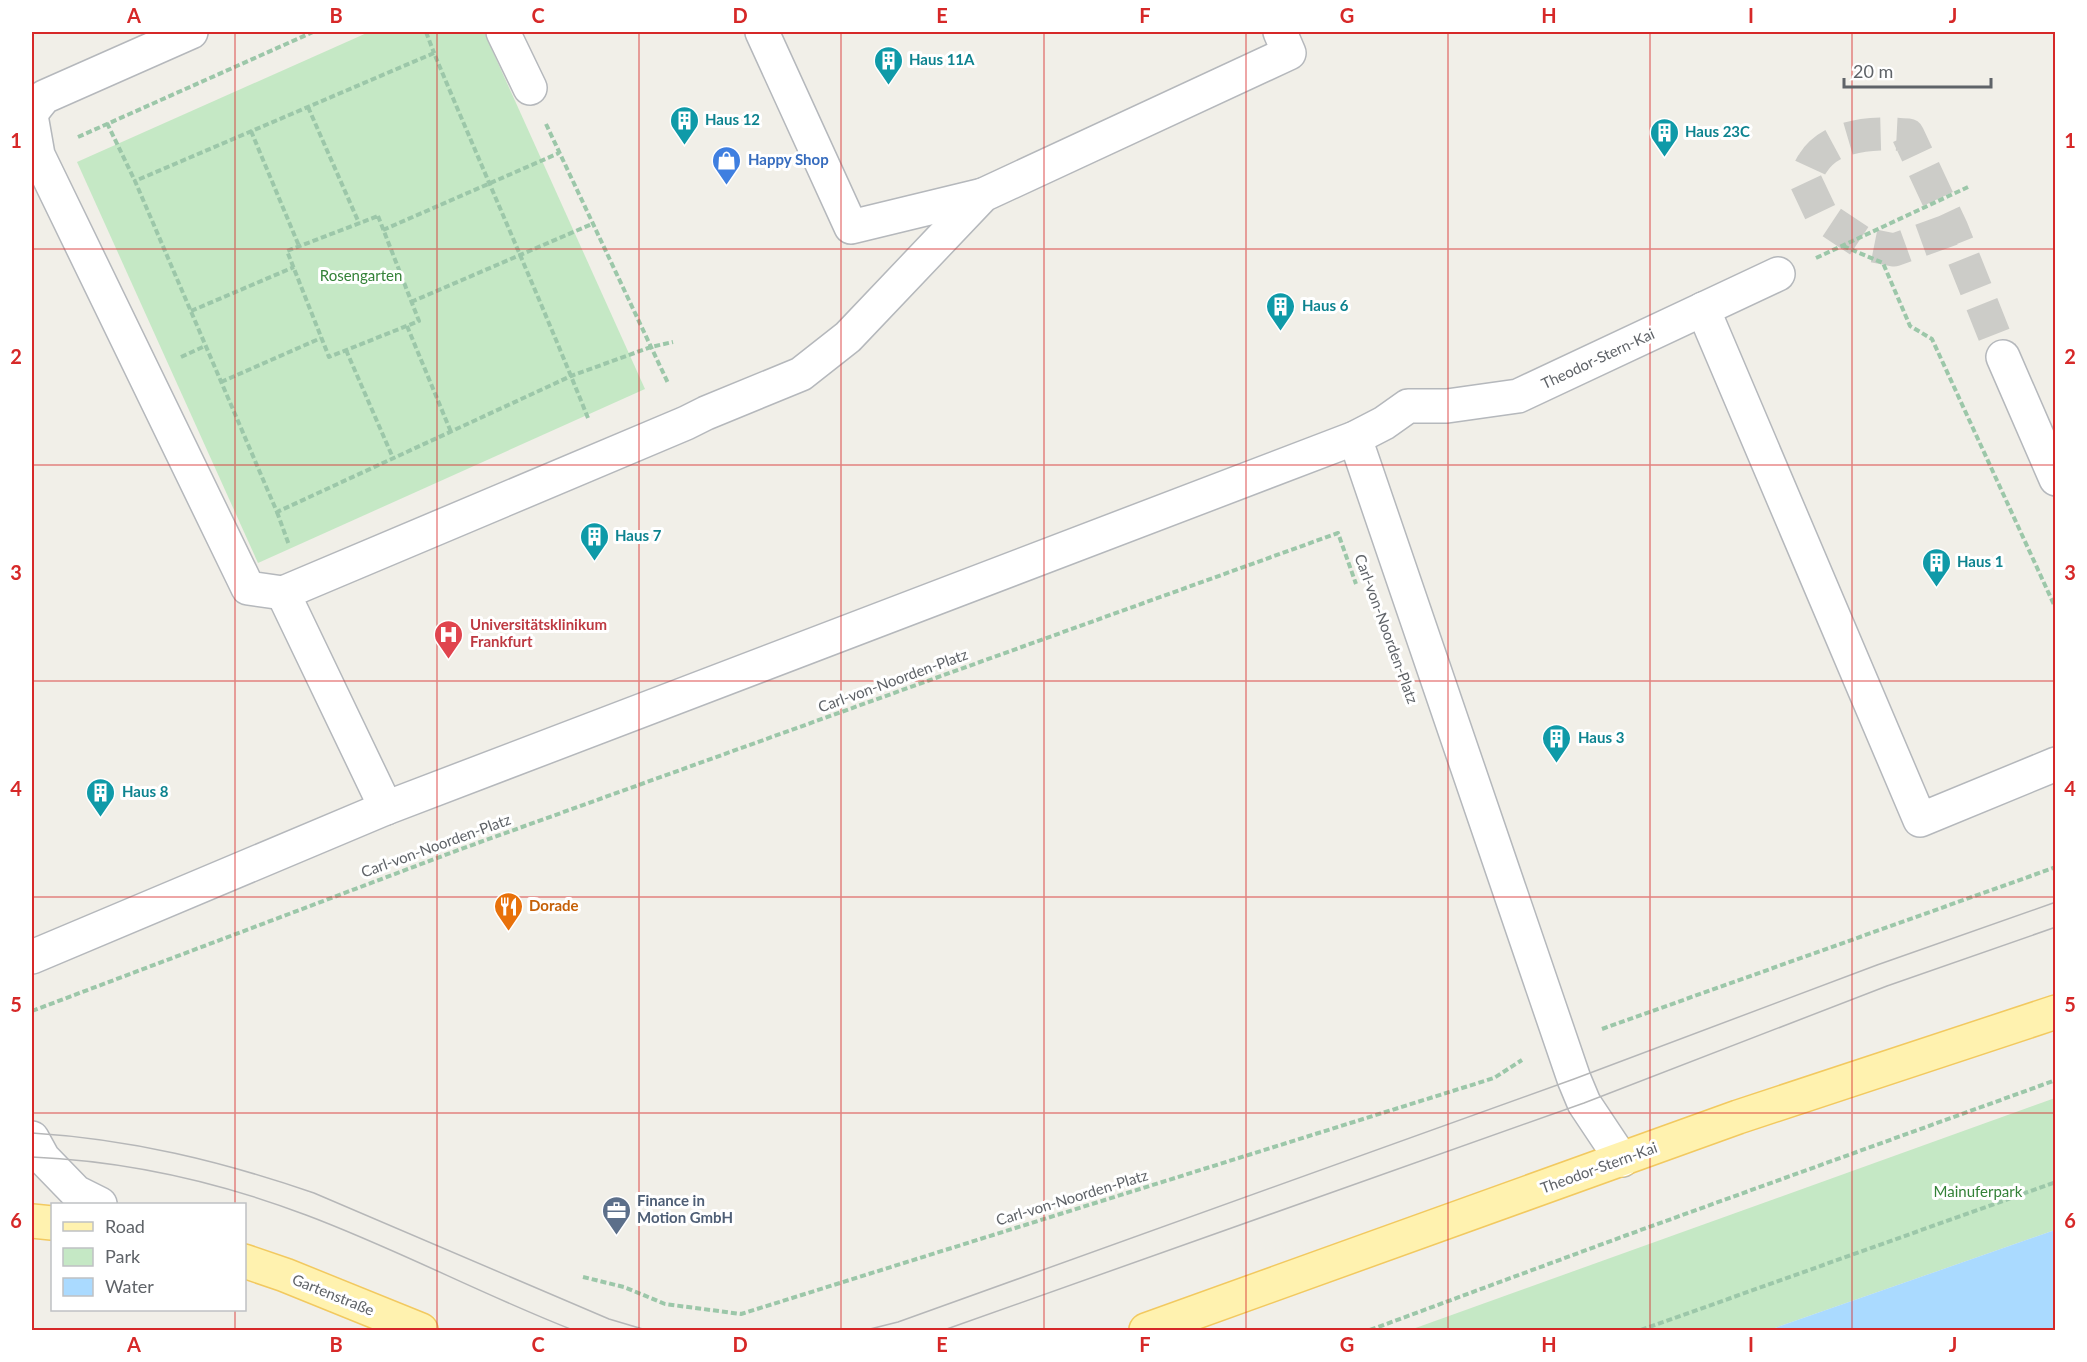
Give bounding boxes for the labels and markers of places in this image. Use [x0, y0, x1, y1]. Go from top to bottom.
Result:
building icon: Haus 11A [872, 44, 904, 86]
place label: Haus 11A [909, 50, 975, 68]
building icon: Haus 12 [668, 104, 700, 146]
place label: Haus 12 [705, 110, 760, 128]
building icon: Haus 23C [1648, 116, 1680, 158]
place label: Haus 23C [1685, 122, 1750, 140]
shop icon: Happy Shop [711, 144, 743, 186]
place label: Happy Shop [748, 150, 829, 168]
building icon: Haus 6 [1265, 290, 1297, 332]
place label: Haus 6 [1302, 296, 1349, 314]
building icon: Haus 7 [578, 520, 610, 562]
place label: Haus 7 [615, 526, 662, 544]
building icon: Haus 1 [1920, 546, 1952, 588]
place label: Haus 1 [1957, 552, 2003, 570]
place label: Universitätsklinikum Frankfurt [470, 615, 607, 650]
hospital icon: Universitätsklinikum Frankfurt [433, 618, 465, 660]
building icon: Haus 3 [1541, 722, 1573, 764]
place label: Haus 3 [1578, 728, 1624, 746]
building icon: Haus 8 [85, 776, 117, 818]
place label: Haus 8 [122, 782, 169, 800]
restaurant icon: Dorade [492, 890, 524, 932]
place label: Dorade [529, 896, 579, 914]
place label: Finance in Motion GmbH [637, 1191, 733, 1226]
office icon: Finance in Motion GmbH [600, 1194, 632, 1236]

